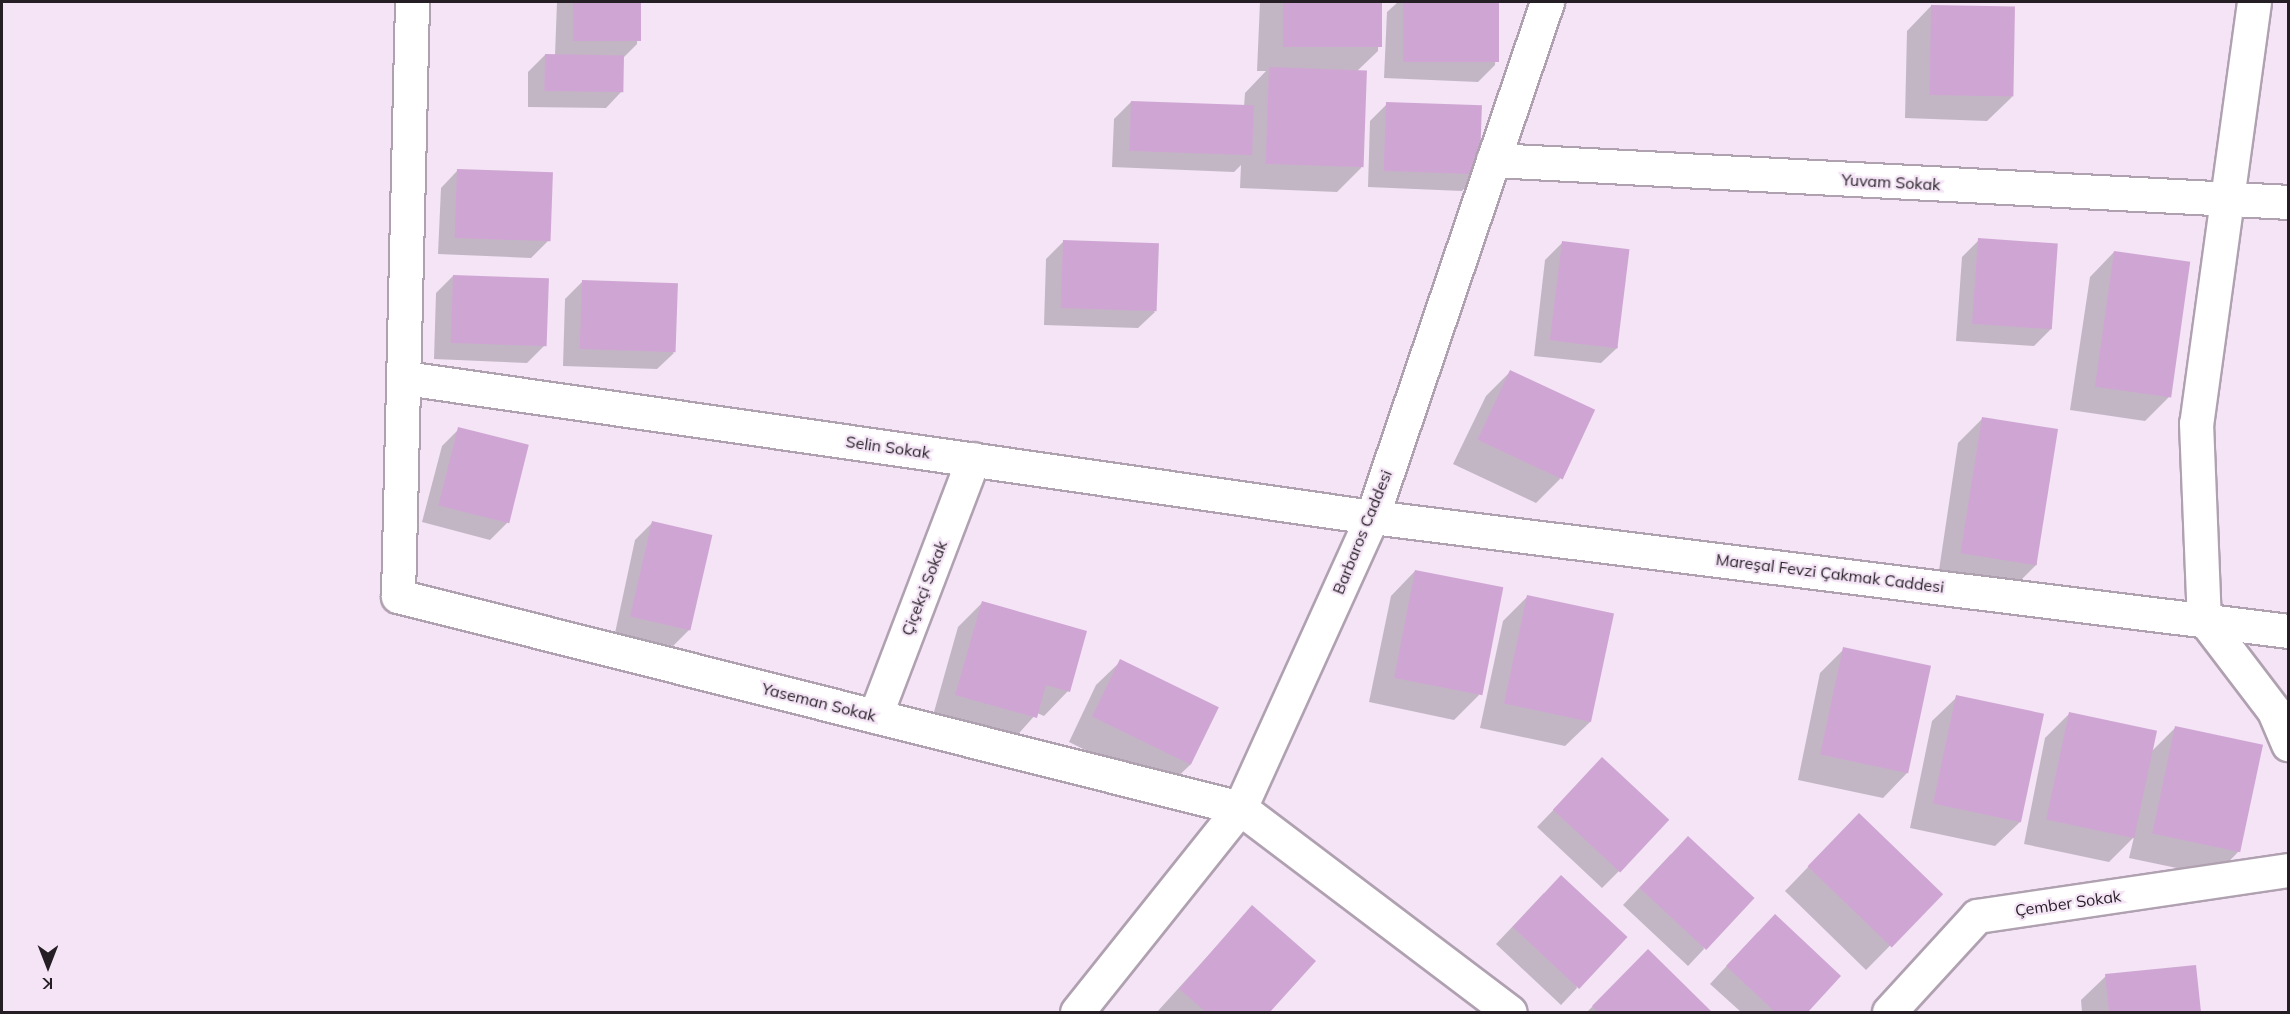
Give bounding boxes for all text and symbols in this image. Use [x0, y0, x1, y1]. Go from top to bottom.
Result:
street label: Yuvam Sokak [1841, 170, 1941, 194]
street label: Selin Sokak [845, 432, 931, 462]
street label: Barbaros Caddesi [1328, 467, 1396, 597]
street label: Çiçekçi Sokak [897, 538, 951, 638]
street label: Mareşal Fevzi Çakmak Caddesi [1715, 549, 1945, 597]
street label: Yaseman Sokak [760, 679, 878, 725]
street label: Çember Sokak [2014, 886, 2122, 920]
north arrow [18, 936, 78, 996]
text: K [43, 974, 53, 994]

